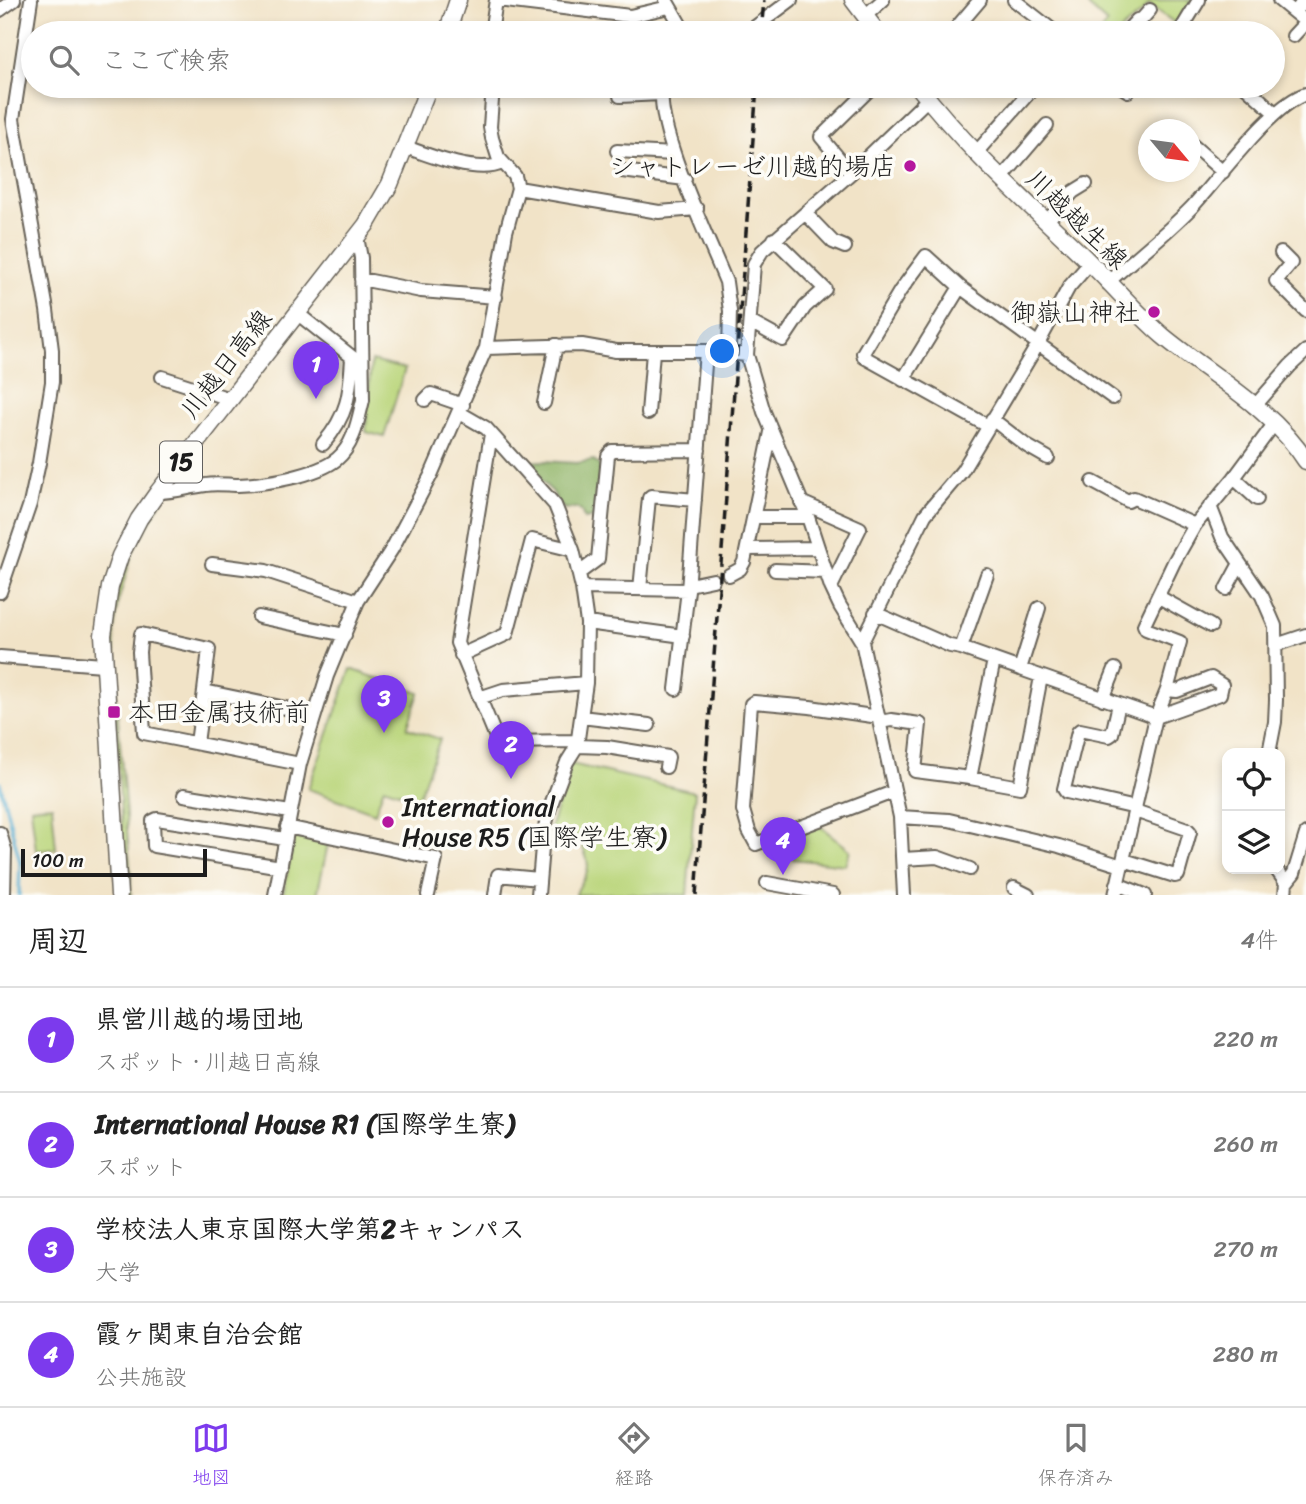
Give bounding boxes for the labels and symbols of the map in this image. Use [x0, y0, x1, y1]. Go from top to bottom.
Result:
north arrow [1138, 119, 1201, 182]
place label: シャトレーゼ川越的場店 [609, 143, 896, 189]
street label: 川越越生線 [1014, 157, 1140, 281]
marker: シャトレーゼ川越的場店 [902, 158, 918, 174]
place label: 御嶽山神社 [1010, 289, 1140, 335]
street label: 川越日高線 [168, 299, 284, 429]
marker: 御嶽山神社 [1146, 304, 1162, 320]
your location [705, 334, 739, 368]
pin: 1 [293, 341, 339, 399]
road number: 15 [160, 442, 202, 482]
pin: 3 [361, 675, 407, 733]
place label: 本田金属技術前 [128, 689, 310, 735]
marker: 本田金属技術前 [106, 704, 122, 720]
pin: 2 [488, 721, 534, 779]
place label: International House R5 (国際学生寮) [401, 784, 667, 860]
marker: International House R5 (国際学生寮) [380, 814, 396, 830]
pin: 4 [760, 817, 806, 875]
scale bar [21, 846, 206, 878]

